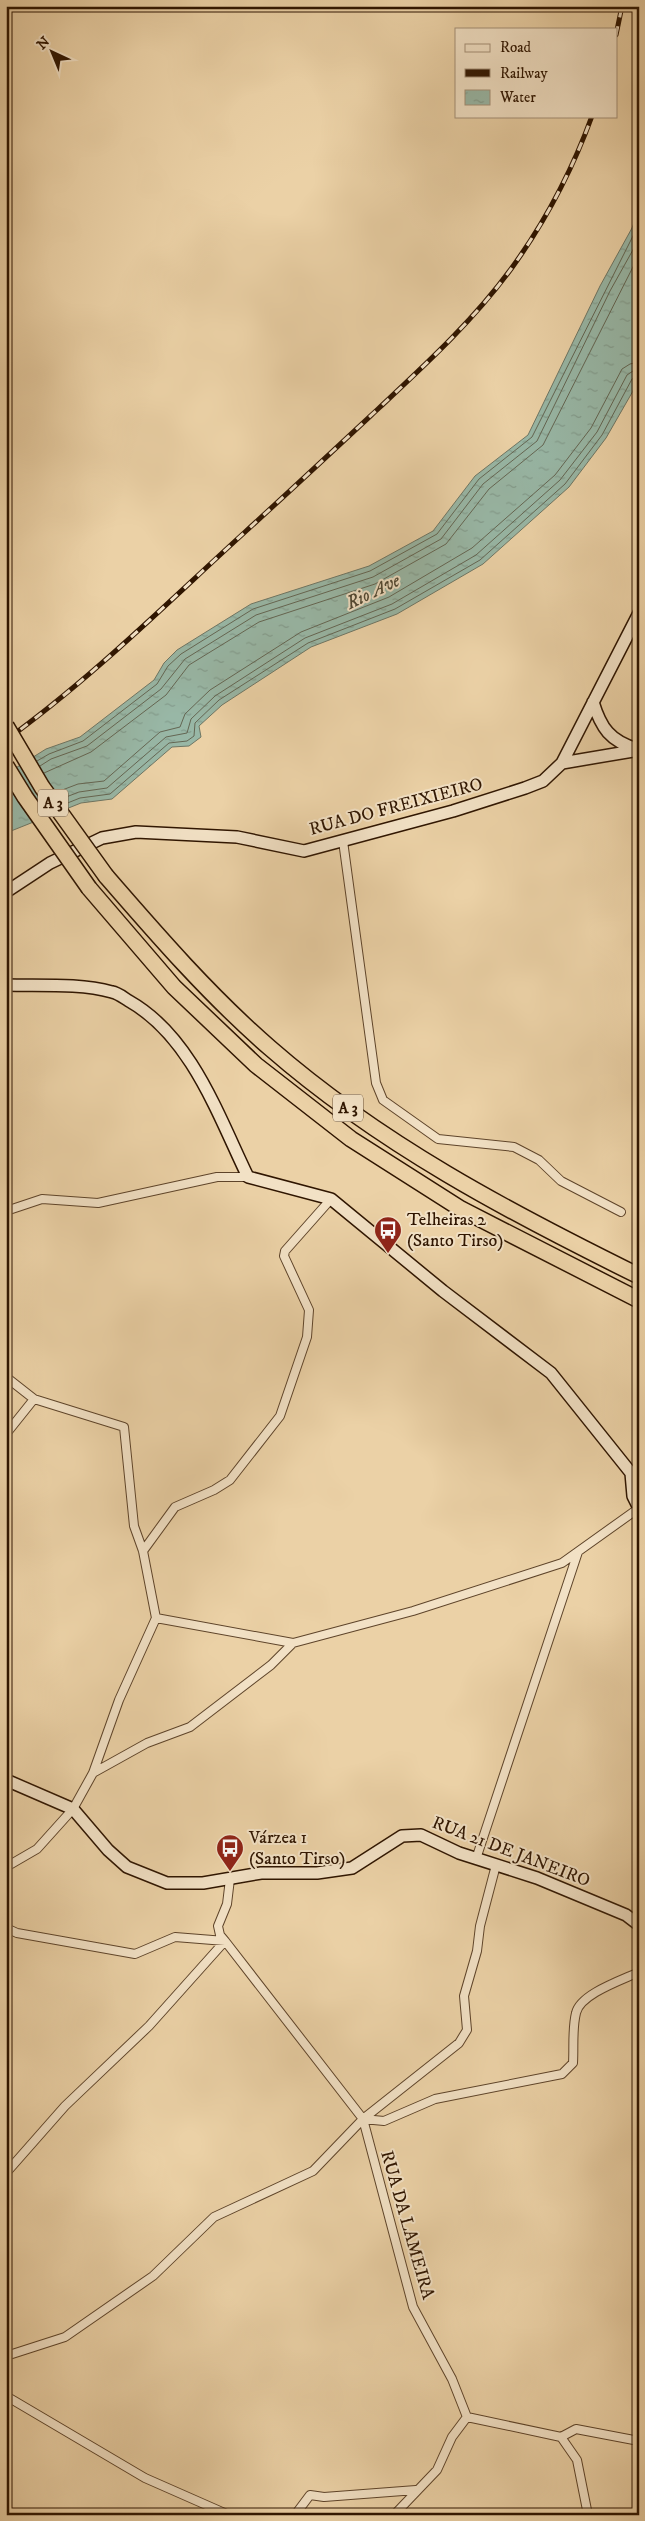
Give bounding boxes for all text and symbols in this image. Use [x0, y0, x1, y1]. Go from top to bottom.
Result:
north arrow [28, 28, 78, 78]
legend [455, 28, 618, 118]
text: N [33, 33, 54, 54]
text: Road [500, 38, 532, 57]
text: Railway [500, 64, 548, 83]
text: Water [499, 88, 536, 107]
water label: Rio Ave [341, 569, 404, 615]
street label: RUA DO FREIXIEIRO [307, 773, 485, 841]
road number: A 3 [38, 790, 68, 816]
road number: A 3 [333, 1094, 363, 1122]
place label: Telheiras 2 (Santo Tirso) [407, 1209, 503, 1252]
bus stop icon: Telheiras 2 (Santo Tirso) [373, 1215, 403, 1254]
street label: RUA 21 DE JANEIRO [429, 1812, 593, 1892]
place label: Várzea 1 (Santo Tirso) [248, 1827, 345, 1870]
bus stop icon: Várzea 1 (Santo Tirso) [215, 1833, 245, 1872]
street label: RUA DA LAMEIRA [375, 2148, 439, 2302]

